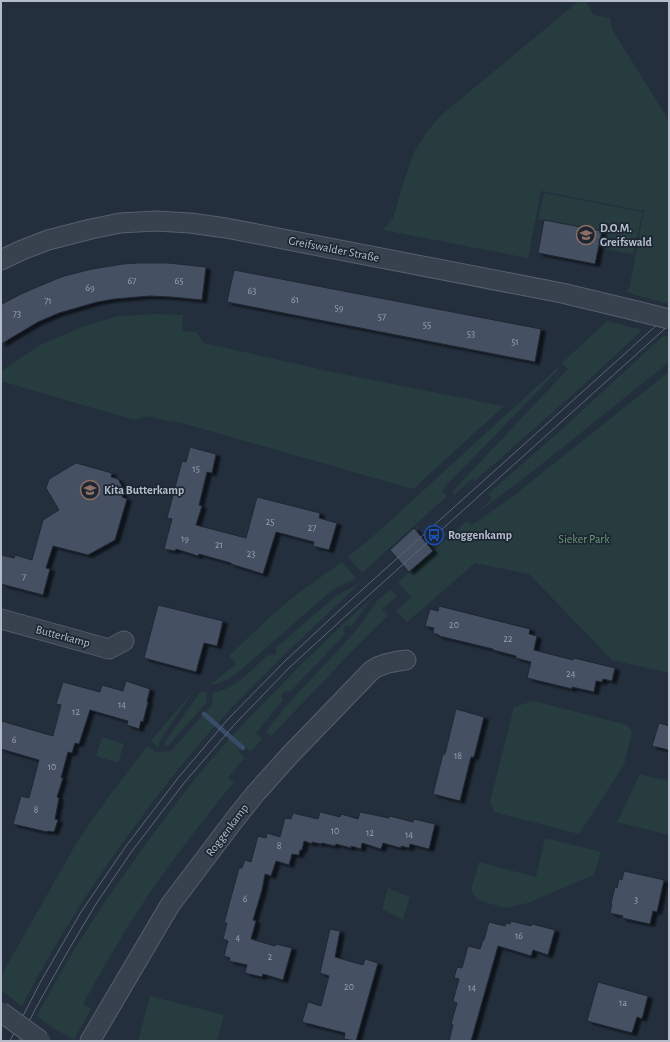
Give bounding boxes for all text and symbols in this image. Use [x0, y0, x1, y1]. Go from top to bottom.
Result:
place label: D.O.M. Greifswald [600, 222, 653, 248]
school or university icon: D.O.M. Greifswald [575, 224, 597, 246]
street label: Greifswalder Straße [288, 234, 380, 264]
house number: 67 [128, 276, 136, 286]
house number: 65 [175, 276, 183, 286]
house number: 69 [85, 283, 95, 293]
house number: 63 [248, 286, 256, 296]
house number: 61 [291, 295, 299, 305]
house number: 71 [44, 296, 52, 306]
house number: 59 [335, 303, 344, 313]
house number: 73 [13, 309, 21, 319]
house number: 57 [378, 312, 386, 322]
house number: 55 [423, 320, 431, 330]
house number: 53 [467, 329, 475, 339]
house number: 51 [511, 337, 519, 347]
house number: 15 [192, 464, 200, 474]
school or university icon: Kita Butterkamp [79, 479, 101, 501]
place label: Kita Butterkamp [104, 484, 184, 496]
house number: 25 [266, 517, 274, 527]
house number: 27 [308, 523, 316, 533]
bus stop icon: Roggenkamp [423, 524, 445, 546]
place label: Roggenkamp [448, 529, 512, 541]
park label: Sieker Park [558, 533, 610, 545]
house number: 19 [181, 534, 189, 544]
house number: 21 [215, 540, 223, 550]
house number: 23 [247, 549, 255, 559]
house number: 7 [22, 572, 26, 582]
house number: 20 [449, 620, 459, 630]
street label: Butterkamp [34, 623, 92, 649]
house number: 22 [503, 634, 513, 644]
house number: 24 [566, 669, 576, 679]
house number: 14 [118, 700, 126, 710]
house number: 12 [72, 707, 80, 717]
house number: 6 [12, 735, 17, 745]
house number: 18 [454, 751, 462, 761]
house number: 10 [48, 762, 56, 772]
street label: Roggenkamp [204, 802, 250, 858]
house number: 8 [34, 805, 39, 815]
house number: 10 [331, 826, 339, 836]
house number: 12 [366, 828, 374, 838]
house number: 14 [405, 830, 413, 840]
house number: 8 [277, 841, 282, 851]
house number: 6 [243, 894, 248, 904]
house number: 3 [634, 895, 638, 905]
house number: 16 [515, 931, 523, 941]
house number: 4 [236, 933, 241, 943]
house number: 2 [268, 952, 273, 962]
house number: 20 [344, 982, 354, 992]
house number: 14 [468, 983, 476, 993]
house number: 1a [619, 998, 627, 1008]

